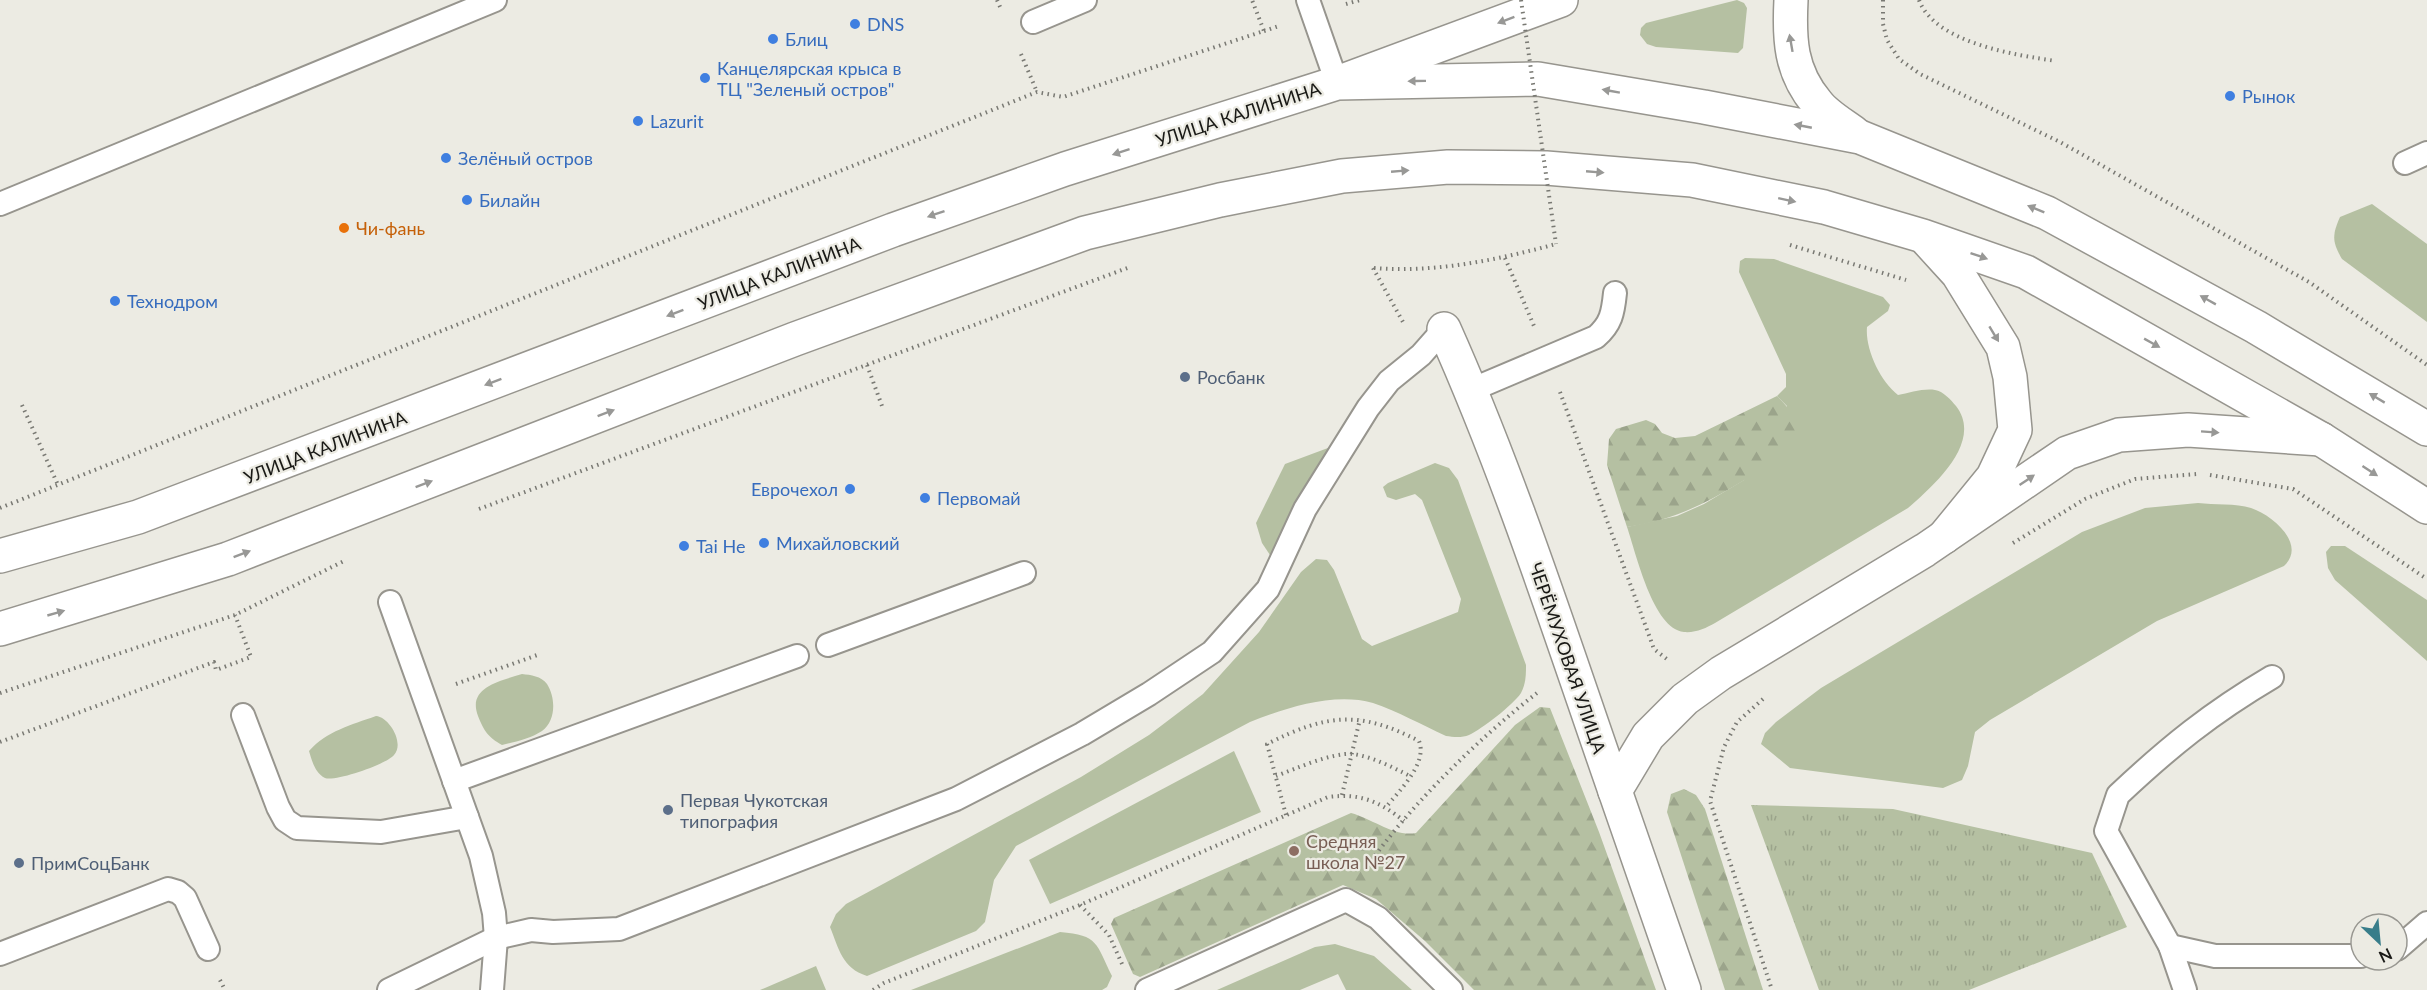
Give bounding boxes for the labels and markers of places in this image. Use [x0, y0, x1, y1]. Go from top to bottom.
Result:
place label: DNS [867, 13, 904, 35]
marker: DNS [848, 17, 862, 31]
place label: Блиц [785, 28, 828, 50]
marker: Блиц [766, 32, 780, 46]
place label: Канцелярская крыса в ТЦ "Зеленый остров" [717, 57, 902, 100]
marker: Канцелярская крыса в ТЦ "Зеленый остров" [698, 71, 712, 85]
place label: Рынок [2242, 85, 2296, 107]
marker: Рынок [2223, 89, 2237, 103]
place label: Lazurit [650, 110, 704, 132]
marker: Lazurit [631, 114, 645, 128]
place label: Зелёный остров [458, 147, 593, 169]
marker: Зелёный остров [439, 151, 453, 165]
place label: Билайн [479, 189, 540, 211]
marker: Билайн [460, 193, 474, 207]
place label: Чи-фань [356, 217, 426, 239]
marker: Чи-фань [337, 221, 351, 235]
place label: Технодром [127, 290, 218, 312]
marker: Технодром [108, 294, 122, 308]
place label: Росбанк [1197, 366, 1266, 388]
marker: Росбанк [1178, 370, 1192, 384]
place label: Еврочехол [751, 478, 838, 500]
marker: Еврочехол [843, 482, 857, 496]
place label: Первомай [937, 487, 1021, 509]
marker: Первомай [918, 491, 932, 505]
place label: Михайловский [776, 532, 900, 554]
place label: Tai He [696, 535, 745, 557]
marker: Михайловский [757, 536, 771, 550]
marker: Tai He [677, 539, 691, 553]
place label: Первая Чукотская типография [680, 789, 828, 832]
marker: Первая Чукотская типография [661, 803, 675, 817]
place label: Средняя школа №27 [1306, 830, 1406, 873]
marker: Средняя школа №27 [1287, 844, 1301, 858]
place label: ПримСоцБанк [31, 852, 150, 874]
marker: ПримСоцБанк [12, 856, 26, 870]

